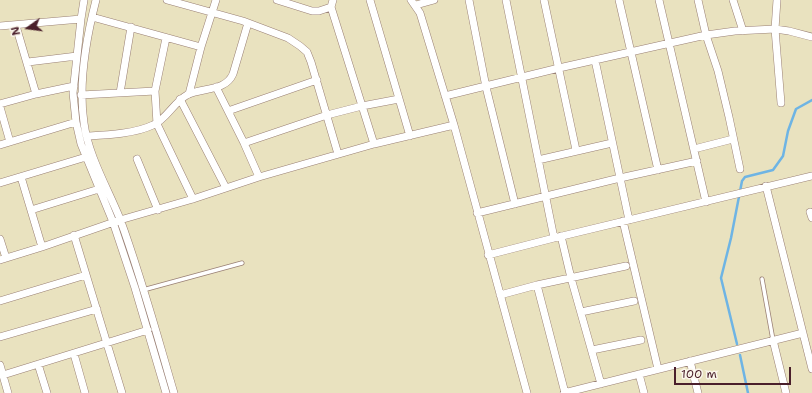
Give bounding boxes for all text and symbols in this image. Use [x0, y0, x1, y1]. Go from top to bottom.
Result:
north arrow [8, 8, 48, 48]
text: N [8, 25, 24, 37]
scale bar [676, 359, 793, 385]
text: 100 m [681, 366, 717, 382]

